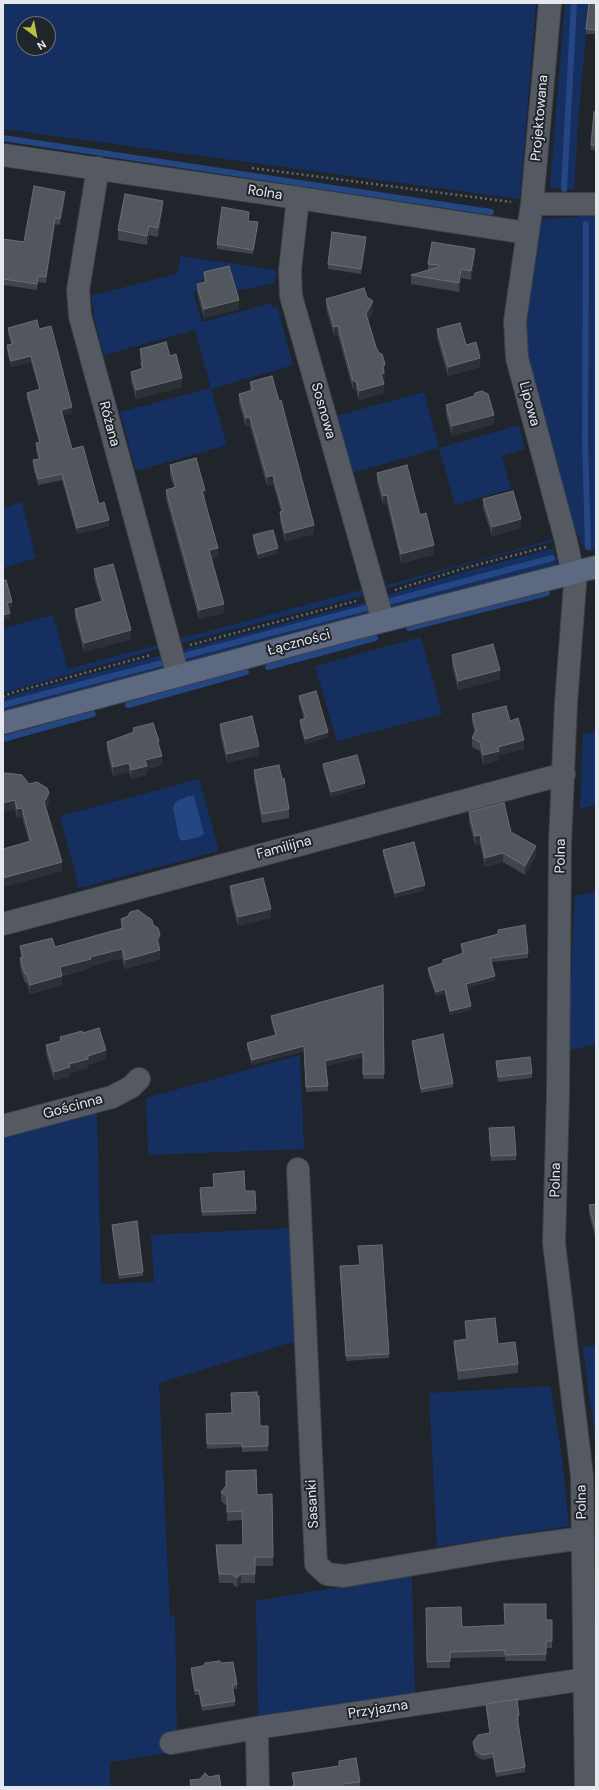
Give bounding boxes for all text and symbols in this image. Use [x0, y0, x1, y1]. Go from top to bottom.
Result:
north arrow [16, 16, 56, 56]
text: N [35, 37, 49, 53]
street label: Projektowana [528, 74, 552, 162]
street label: Rolna [246, 182, 284, 204]
street label: Lipowa [515, 380, 543, 428]
street label: Sosnowa [307, 381, 339, 441]
street label: Różana [95, 400, 123, 448]
street label: Łączności [266, 627, 332, 659]
street label: Familijna [255, 833, 313, 863]
street label: Polna [552, 838, 570, 874]
street label: Gościnna [41, 1091, 105, 1123]
street label: Polna [547, 1162, 565, 1198]
street label: Sasanki [303, 1479, 323, 1529]
street label: Polna [573, 1484, 591, 1520]
street label: Przyjazna [347, 1697, 409, 1723]

